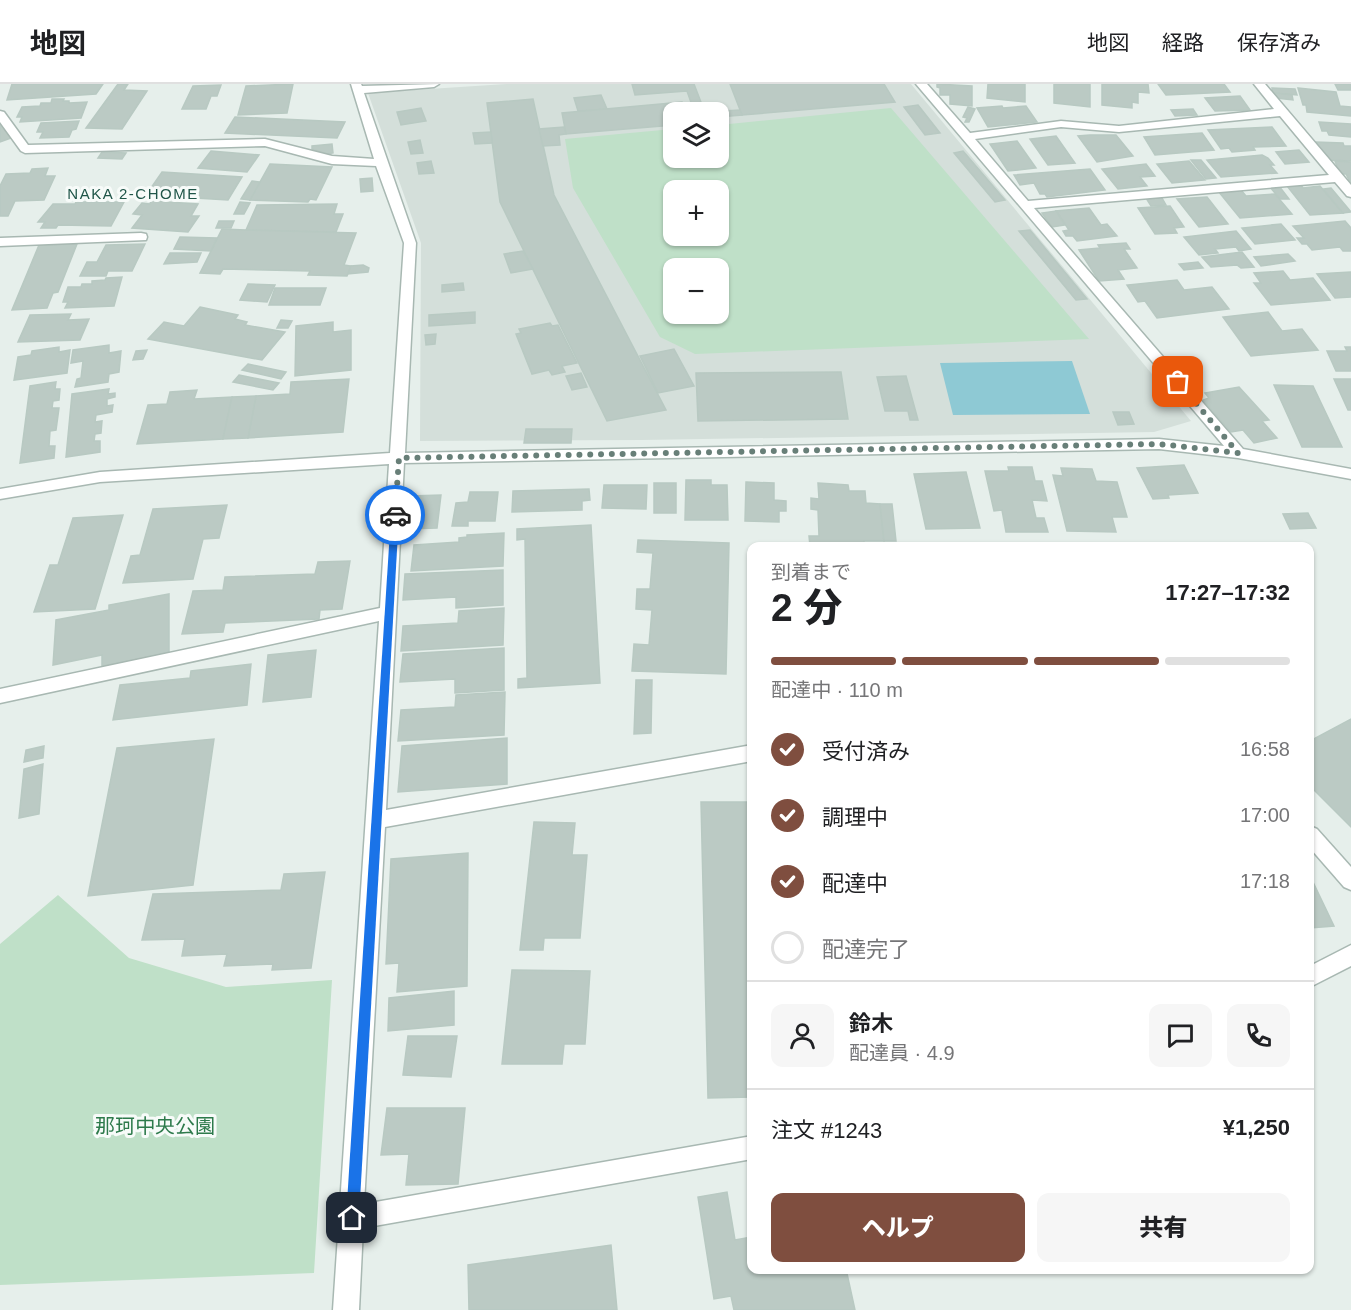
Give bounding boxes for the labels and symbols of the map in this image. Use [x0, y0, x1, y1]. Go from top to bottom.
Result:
district label: NAKA 2-CHOME [67, 185, 199, 202]
pin [1152, 356, 1203, 407]
courier [365, 485, 425, 545]
park label: 那珂中央公園 [95, 1115, 215, 1137]
pin [326, 1192, 377, 1243]

